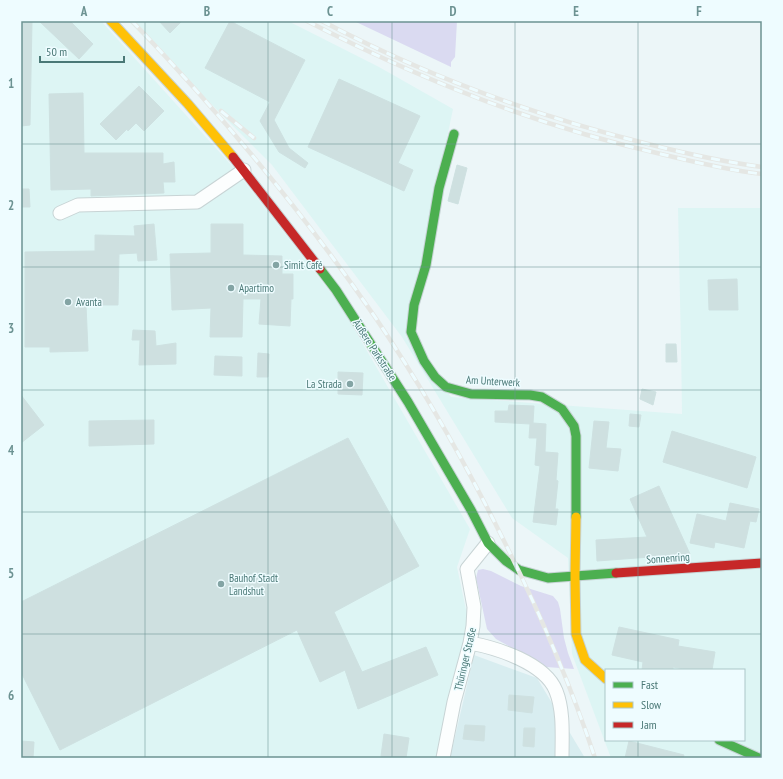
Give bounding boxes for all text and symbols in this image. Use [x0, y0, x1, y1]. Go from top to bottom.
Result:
text: A [80, 3, 88, 20]
text: B [204, 3, 210, 20]
text: C [327, 3, 333, 20]
text: D [450, 3, 457, 20]
text: E [573, 3, 579, 20]
text: F [696, 3, 702, 20]
scale bar [40, 38, 124, 64]
text: 50 m [46, 44, 67, 59]
text: 1 [8, 75, 14, 92]
text: 2 [8, 197, 14, 214]
place label: Simit Café [284, 258, 323, 272]
marker: Simit Café [271, 260, 281, 270]
place label: Apartimo [239, 281, 274, 295]
marker: Apartimo [226, 283, 236, 293]
place label: Avanta [76, 295, 102, 309]
marker: Avanta [63, 297, 73, 307]
street label: Äußere Parkstraße [350, 317, 400, 384]
text: 3 [8, 320, 14, 337]
street label: Am Unterwerk [466, 373, 521, 389]
place label: La Strada [307, 377, 342, 391]
marker: La Strada [345, 379, 355, 389]
text: 4 [8, 442, 15, 459]
street label: Sonnenring [646, 549, 690, 566]
text: 5 [8, 565, 14, 582]
place label: Bauhof Stadt Landshut [229, 571, 278, 598]
marker: Bauhof Stadt Landshut [216, 579, 226, 589]
street label: Thüringer Straße [451, 626, 479, 692]
legend [605, 669, 745, 741]
text: Fast [641, 677, 659, 692]
text: 6 [8, 687, 14, 704]
text: Slow [641, 697, 662, 712]
text: Jam [640, 717, 657, 732]

